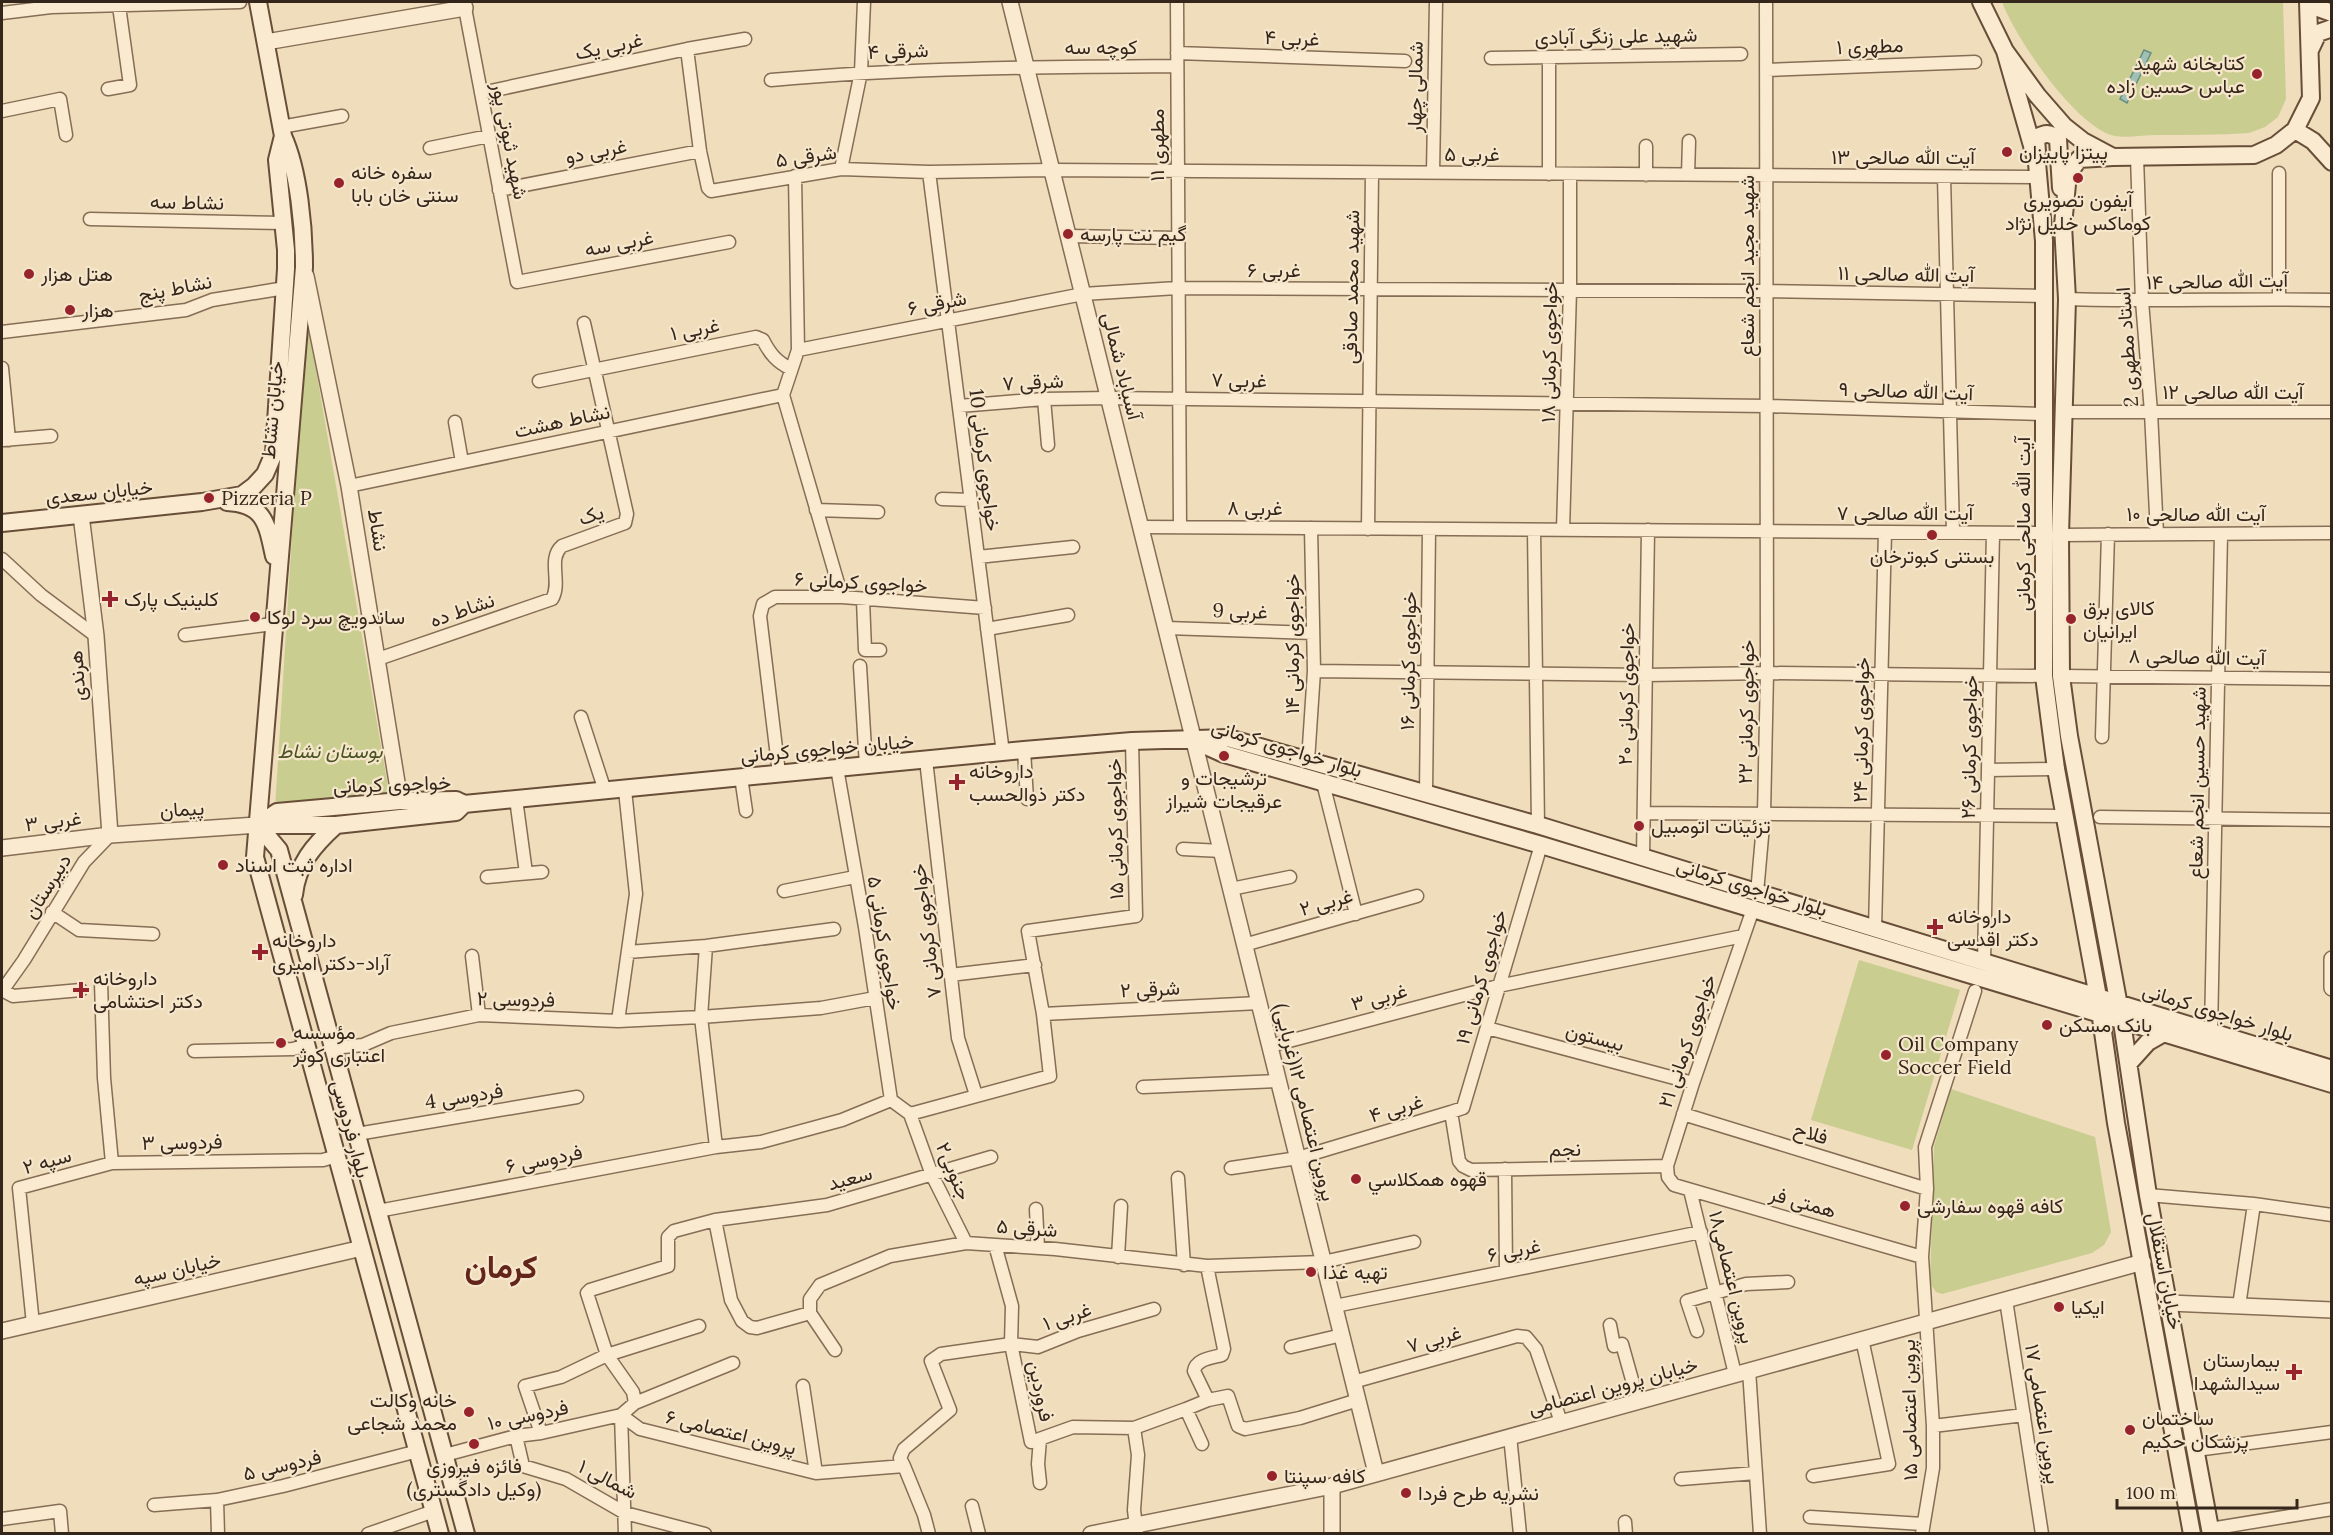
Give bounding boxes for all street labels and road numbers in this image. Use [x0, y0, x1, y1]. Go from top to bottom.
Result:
street label: شهید علی زنگی آبادی [1534, 22, 1698, 50]
street label: ۴ غربی [1264, 24, 1320, 52]
street label: غربی یک [573, 26, 645, 66]
street label: مطهری ۱ [1836, 32, 1904, 60]
street label: کوچه سه [1065, 34, 1138, 61]
street label: شرقی ۴ [867, 37, 929, 65]
street label: شمالی چهار [1401, 41, 1430, 134]
street label: شهید ثبوتی پور [485, 79, 534, 202]
street label: مطهری ۱۱ [1144, 109, 1170, 181]
street label: غربی دو [563, 132, 629, 170]
street label: شرقی ۵ [774, 139, 838, 173]
street label: ۵ غربی [1444, 141, 1500, 167]
street label: آیت الله صالحی ۱۳ [1831, 144, 1976, 169]
street label: شهید مجید انجم شعاع [1734, 175, 1761, 357]
street label: نشاط سه [150, 188, 224, 215]
street label: شهید محمد صادقی [1337, 210, 1365, 364]
street label: غربی سه [582, 224, 656, 262]
street label: ۶ غربی [1247, 257, 1301, 283]
street label: آیت الله صالحی ۱۱ [1838, 260, 1976, 287]
street label: آیت الله صالحی ۱۴ [2146, 267, 2290, 294]
street label: نشاط پنج [136, 268, 214, 309]
street label: خواجوی کرمانی ۱۸ [1535, 281, 1563, 423]
street label: شرقی ۶ [905, 285, 969, 321]
street label: استاد مطهری 2 [2110, 286, 2144, 408]
street label: آسیاباد شمالی [1097, 309, 1148, 424]
street label: غربی ۱ [668, 312, 722, 346]
street label: خیابان نشاط [255, 360, 288, 460]
street label: شرقی ۷ [1002, 367, 1064, 397]
street label: ۷ غربی [1211, 367, 1267, 393]
street label: آیت الله صالحی ۹ [1838, 376, 1975, 405]
street label: آیت الله صالحی ۱۲ [2163, 379, 2305, 404]
street label: خواجوی کرمانی 10 [963, 387, 1007, 533]
street label: نشاط هشت [512, 398, 612, 443]
street label: آیت الله صالحی کرمانی [2010, 435, 2036, 611]
street label: خیابان سعدی [44, 473, 154, 510]
street label: ۸ غربی [1227, 495, 1283, 521]
street label: یک [575, 498, 607, 531]
street label: آیت الله صالحی ۷ [1837, 500, 1975, 525]
street label: آیت الله صالحی ۱۰ [2127, 501, 2267, 526]
street label: نشاط [363, 507, 394, 553]
street label: خواجوی کرمانی ۶ [794, 566, 928, 598]
street label: خواجوی کرمانی ۱۴ [1279, 574, 1305, 714]
street label: نشاط ده [426, 587, 497, 632]
street label: خواجوی کرمانی ۱۶ [1394, 591, 1422, 731]
street label: غربی 9 [1212, 597, 1268, 625]
street label: خواجوی کرمانی ۲۰ [1612, 623, 1640, 765]
street label: خواجوی کرمانی ۲۲ [1732, 640, 1760, 784]
street label: آیت الله صالحی ۸ [2129, 643, 2267, 670]
street label: هرندی [62, 650, 92, 702]
street label: خواجوی کرمانی ۲۴ [1847, 657, 1875, 803]
street label: خواجوی کرمانی ۲۶ [1955, 675, 1983, 819]
street label: شهید حسین انجم شعاع [2182, 686, 2213, 880]
street label: بلوار خواجوی کرمانی [1209, 713, 1365, 783]
street label: خیابان خواجوی کرمانی [739, 727, 915, 769]
street label: خواجوی کرمانی ۱۵ [1101, 758, 1129, 900]
street label: خواجوی کرمانی [332, 769, 452, 799]
street label: پیمان [159, 794, 205, 825]
street label: ۳ غربی [23, 805, 83, 837]
street label: دبیرستان [17, 849, 77, 923]
street label: بلوار خواجوی کرمانی [1674, 852, 1830, 922]
street label: خواجوی کرمانی ۷ [905, 862, 947, 1000]
street label: خواجوی کرمانی ۵ [862, 874, 908, 1012]
street label: غربی ۲ [1296, 882, 1356, 922]
street label: خواجوی کرمانی ۱۹ [1449, 907, 1513, 1047]
street label: خواجوی کرمانی ۲۱ [1652, 971, 1722, 1111]
street label: شرقی ۲ [1119, 974, 1181, 1004]
street label: غربی ۳ [1348, 977, 1410, 1017]
street label: بلوار خواجوی کرمانی [2140, 977, 2296, 1047]
street label: فردوسی ۲ [477, 985, 555, 1013]
street label: پروین اعتصامی ۱۲(غربایی) [1267, 1000, 1342, 1204]
street label: بیستون [1563, 1017, 1627, 1057]
street label: بلوار فردوسی [325, 1077, 377, 1181]
street label: فردوسی 4 [423, 1077, 505, 1115]
street label: غربی ۴ [1366, 1088, 1426, 1128]
street label: فلاح [1790, 1116, 1831, 1151]
street label: فردوسی ۳ [141, 1128, 223, 1156]
street label: نجم [1549, 1136, 1581, 1162]
street label: جنوبی۲ [930, 1138, 978, 1204]
street label: فردوسی ۶ [503, 1139, 585, 1179]
street label: سپه ۲ [20, 1142, 74, 1181]
street label: سعید [825, 1160, 875, 1195]
street label: همتی فر [1766, 1180, 1839, 1224]
street label: پروین اعتصامی۱۸ [1702, 1208, 1761, 1346]
street label: خیابان استقلال [2142, 1210, 2189, 1332]
street label: شرقی ۵ [996, 1213, 1058, 1243]
street label: غربی ۶ [1485, 1232, 1543, 1268]
street label: خیابان سپه [131, 1246, 224, 1293]
street label: غربی ۱ [1039, 1296, 1095, 1336]
street label: غربی ۷ [1404, 1319, 1464, 1359]
street label: پروین اعتصامی ۱۵ [1895, 1339, 1924, 1481]
street label: پروین اعتصامی ۱۷ [2018, 1342, 2067, 1486]
street label: خیابان پروین اعتصامی [1525, 1351, 1701, 1422]
street label: فروردین [1022, 1358, 1060, 1424]
street label: فردوسی ۱۰ [485, 1394, 571, 1436]
street label: پروین اعتصامی ۶ [663, 1403, 799, 1462]
street label: فردوسی ۵ [240, 1443, 324, 1487]
street label: شمالی ۱ [575, 1453, 642, 1504]

